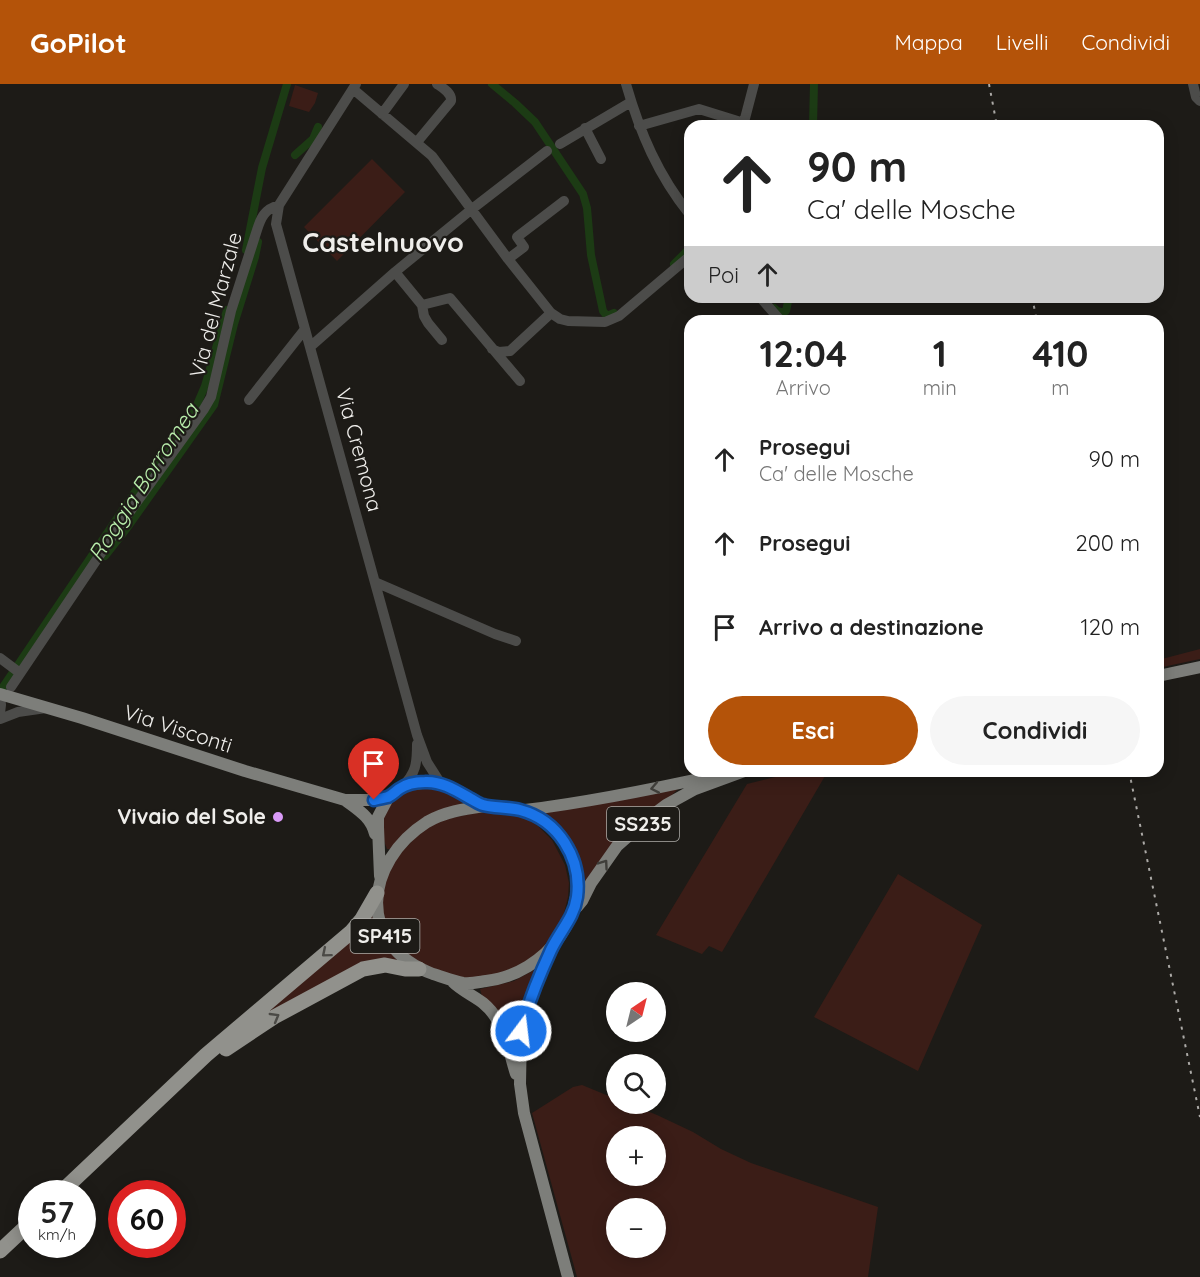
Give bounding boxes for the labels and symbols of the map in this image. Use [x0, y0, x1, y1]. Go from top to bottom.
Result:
district label: Castelnuovo [302, 225, 464, 259]
street label: Via del Marzale [183, 229, 247, 380]
street label: Via Cremona [331, 385, 389, 514]
water label: Roggia Borromea [82, 396, 205, 566]
street label: Via Visconti [121, 698, 236, 758]
pin [348, 738, 399, 800]
one-way arrow [651, 781, 661, 794]
place label: Vivaio del Sole [117, 803, 266, 829]
road number: SS235 [607, 807, 679, 841]
marker: Vivaio del Sole [271, 810, 285, 824]
one-way arrow [597, 860, 608, 871]
road number: SP415 [350, 919, 420, 953]
one-way arrow [322, 946, 333, 957]
north arrow [606, 982, 666, 1042]
position arrow [489, 999, 553, 1063]
one-way arrow [269, 1012, 279, 1024]
speed limit sign: 60 [108, 1180, 186, 1258]

